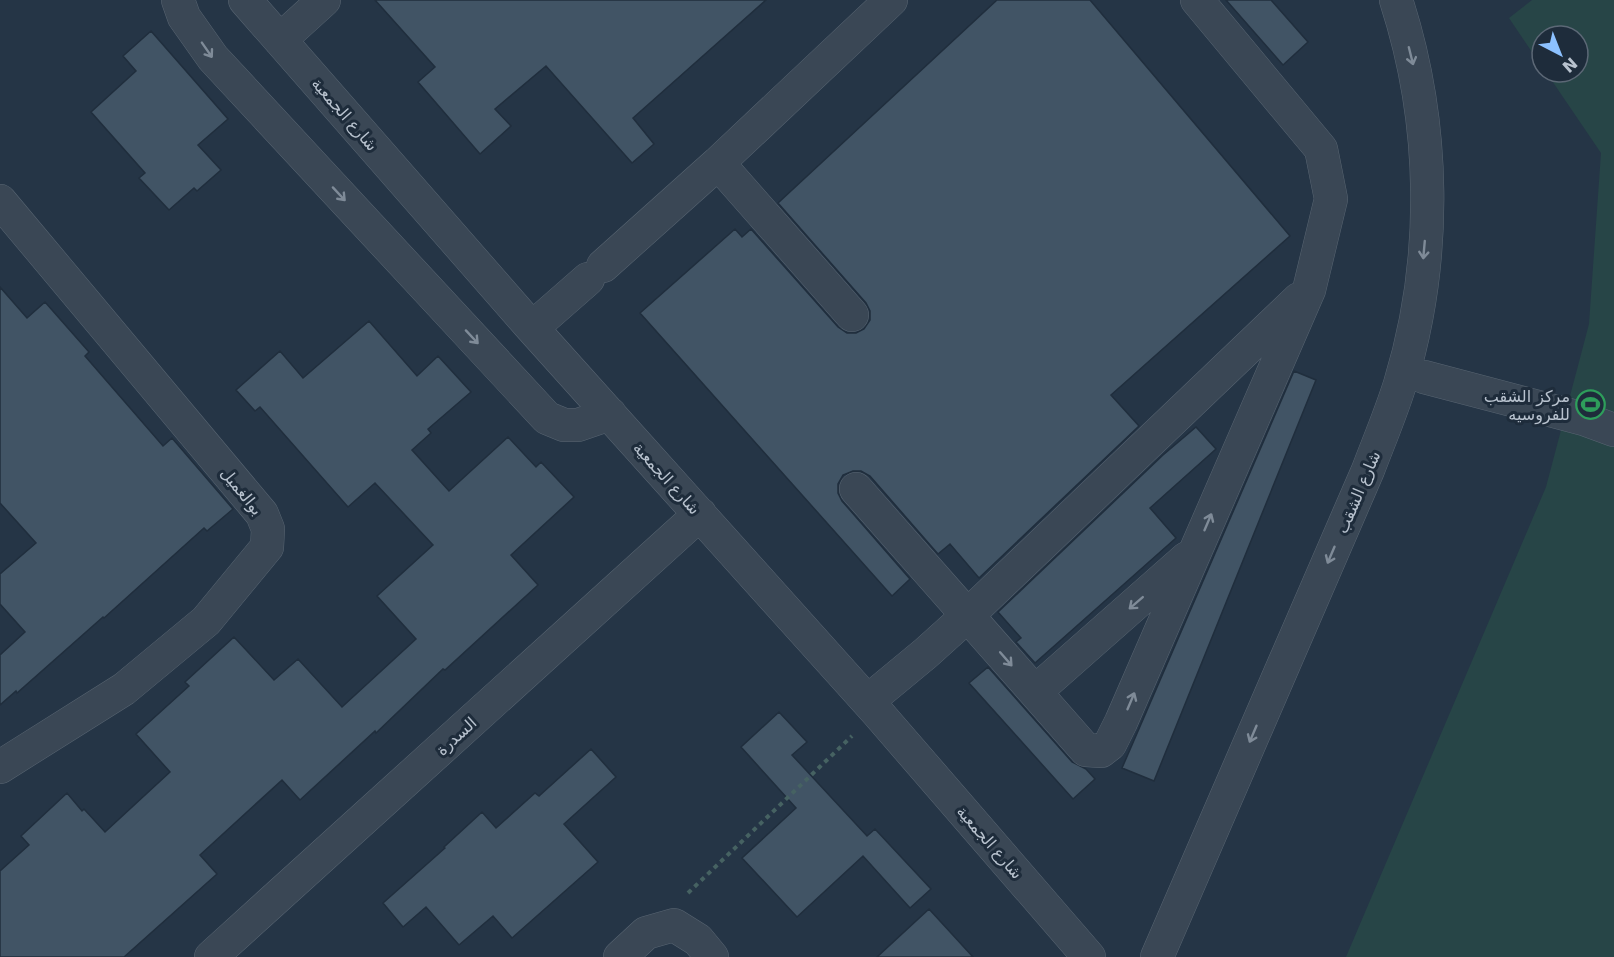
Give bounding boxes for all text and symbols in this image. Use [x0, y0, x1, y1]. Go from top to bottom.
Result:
north arrow [1530, 24, 1590, 84]
one-way arrow [201, 42, 213, 58]
one-way arrow [1406, 47, 1418, 66]
text: N [1558, 53, 1581, 76]
street label: شارع الجمعية [307, 74, 382, 155]
one-way arrow [332, 186, 346, 201]
one-way arrow [1418, 240, 1429, 259]
one-way arrow [464, 329, 479, 344]
place label: مركز الشقب للفروسيه [1484, 387, 1570, 425]
sports icon: مركز الشقب للفروسيه [1575, 389, 1607, 421]
street label: شارع الجمعية [628, 438, 704, 519]
street label: شارع الشقب [1333, 448, 1385, 537]
street label: بوالغميل [216, 464, 267, 520]
one-way arrow [1203, 513, 1214, 531]
one-way arrow [1325, 545, 1336, 564]
one-way arrow [1129, 596, 1144, 610]
one-way arrow [999, 652, 1013, 667]
one-way arrow [1125, 692, 1137, 710]
street label: السدرة [432, 713, 481, 760]
one-way arrow [1247, 724, 1258, 743]
street label: شارع الجمعية [952, 802, 1027, 883]

